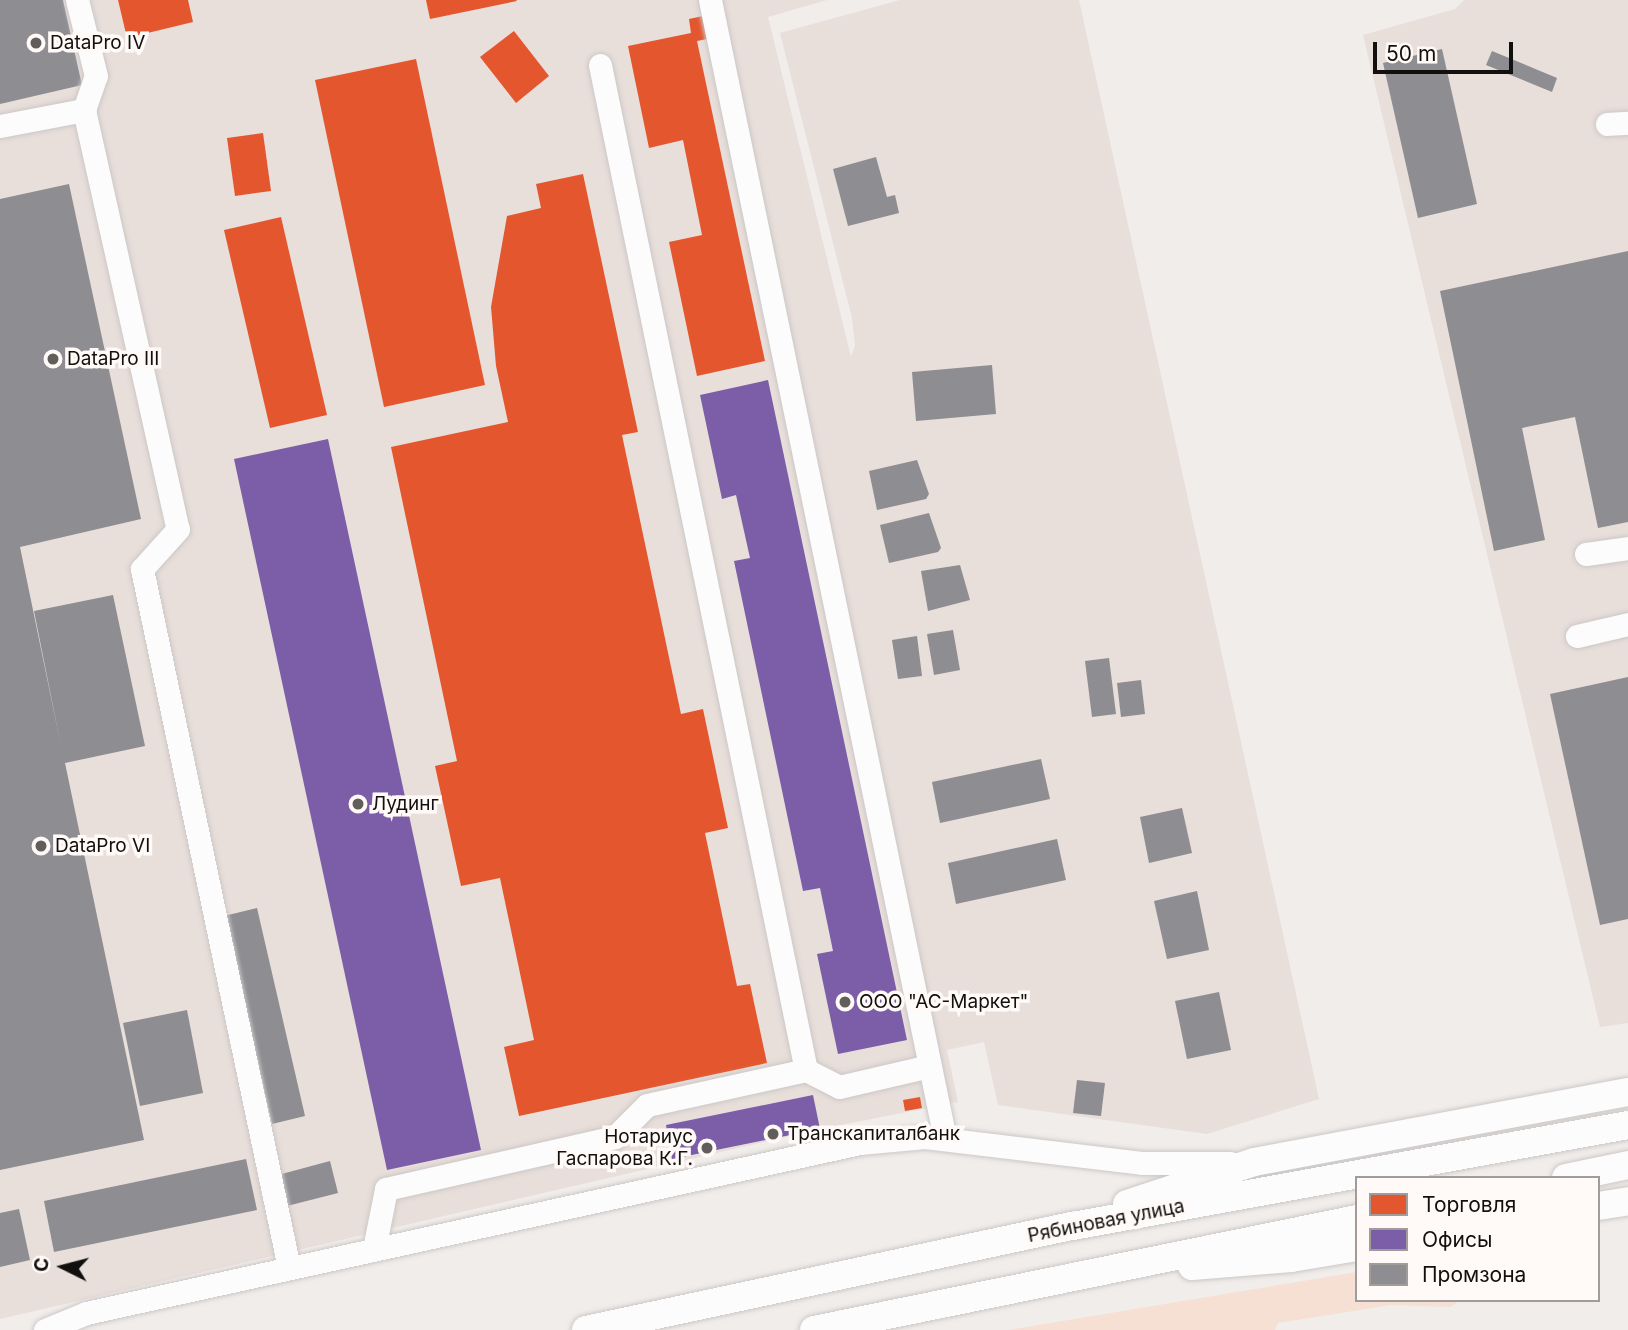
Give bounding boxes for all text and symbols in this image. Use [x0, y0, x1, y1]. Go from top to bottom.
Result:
scale bar [1376, 28, 1516, 72]
place label: DataPro IV [50, 32, 145, 54]
marker: DataPro IV [28, 35, 44, 51]
text: 50 m [1386, 41, 1436, 66]
place label: DataPro III [67, 348, 159, 370]
marker: DataPro III [45, 351, 61, 367]
place label: Лудинг [372, 793, 439, 815]
marker: Лудинг [350, 796, 366, 812]
place label: DataPro VI [55, 835, 150, 857]
marker: DataPro VI [33, 838, 49, 854]
place label: ООО "АС-Маркет" [859, 991, 1028, 1013]
marker: ООО "АС-Маркет" [837, 994, 853, 1010]
place label: Транскапиталбанк [787, 1123, 960, 1145]
place label: Нотариус Гаспарова К.Г. [556, 1126, 693, 1170]
marker: Транскапиталбанк [765, 1126, 781, 1142]
marker: Нотариус Гаспарова К.Г. [699, 1140, 715, 1156]
legend [1355, 1176, 1600, 1302]
text: Торговля [1422, 1192, 1516, 1217]
street label: Рябиновая улица [1026, 1195, 1186, 1247]
text: Офисы [1422, 1227, 1492, 1252]
north arrow [28, 1232, 98, 1302]
text: С [29, 1257, 54, 1273]
text: Промзона [1422, 1262, 1526, 1287]

